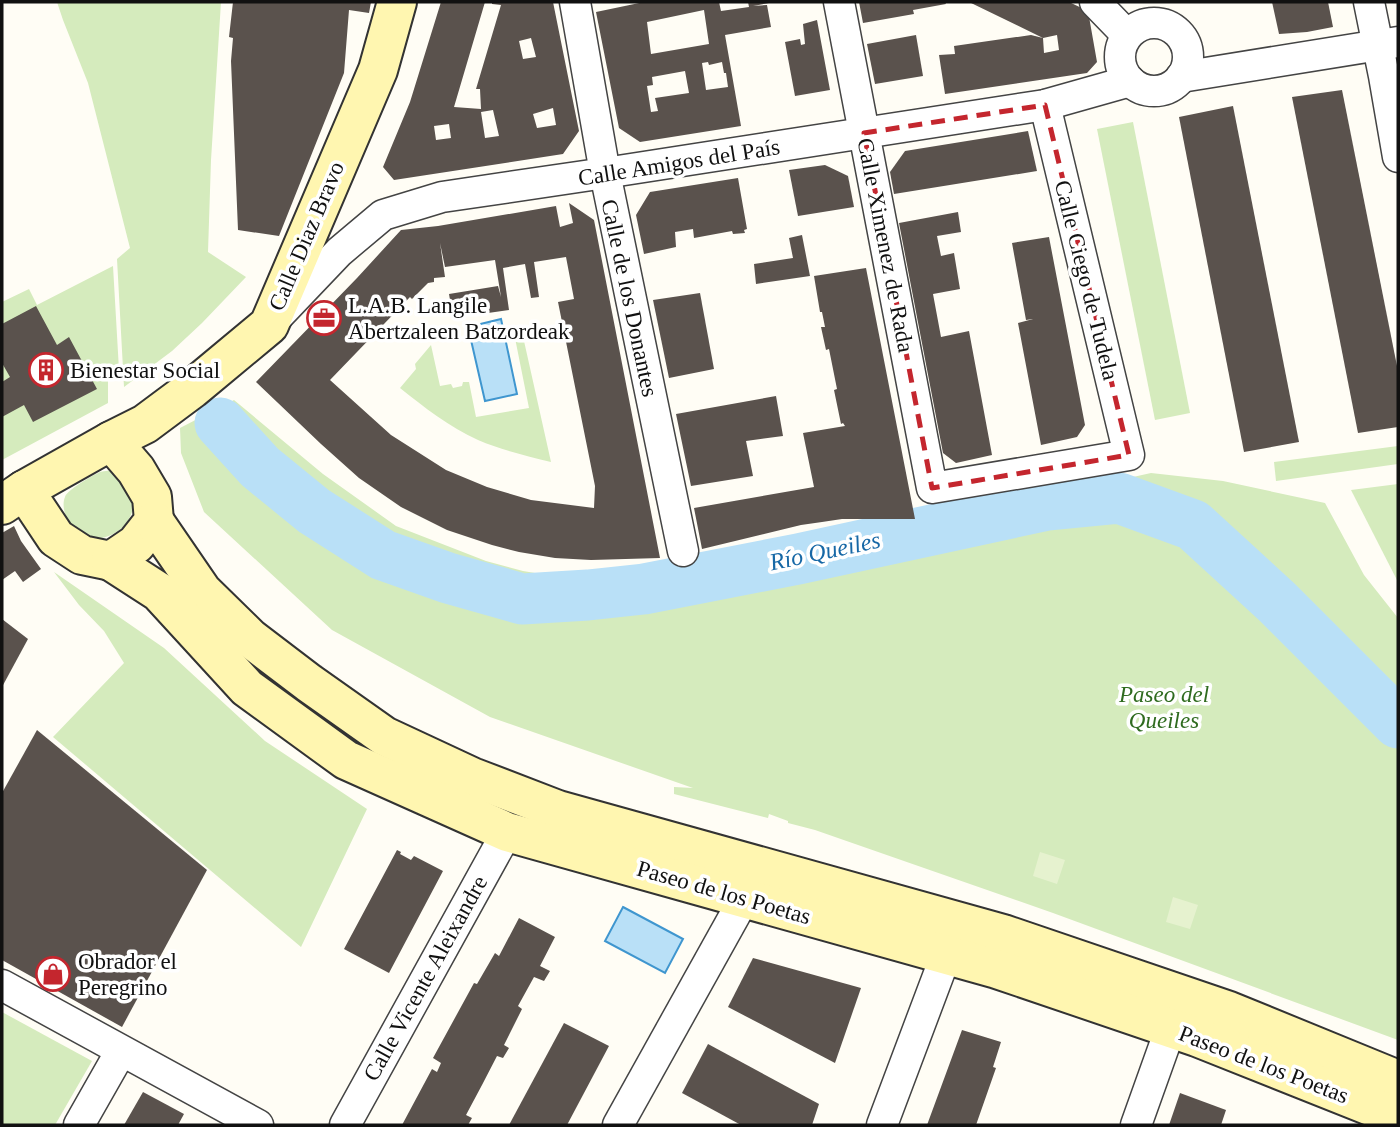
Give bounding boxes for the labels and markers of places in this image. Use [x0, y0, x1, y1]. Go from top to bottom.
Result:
place label: L.A.B. Langile Abertzaleen Batzordeak [348, 293, 570, 344]
office icon: L.A.B. Langile Abertzaleen Batzordeak [305, 299, 343, 337]
building icon: Bienestar Social [27, 351, 65, 389]
place label: Bienestar Social [70, 358, 220, 383]
place label: Obrador el Peregrino [78, 949, 177, 1000]
shop icon: Obrador el Peregrino [34, 955, 72, 993]

